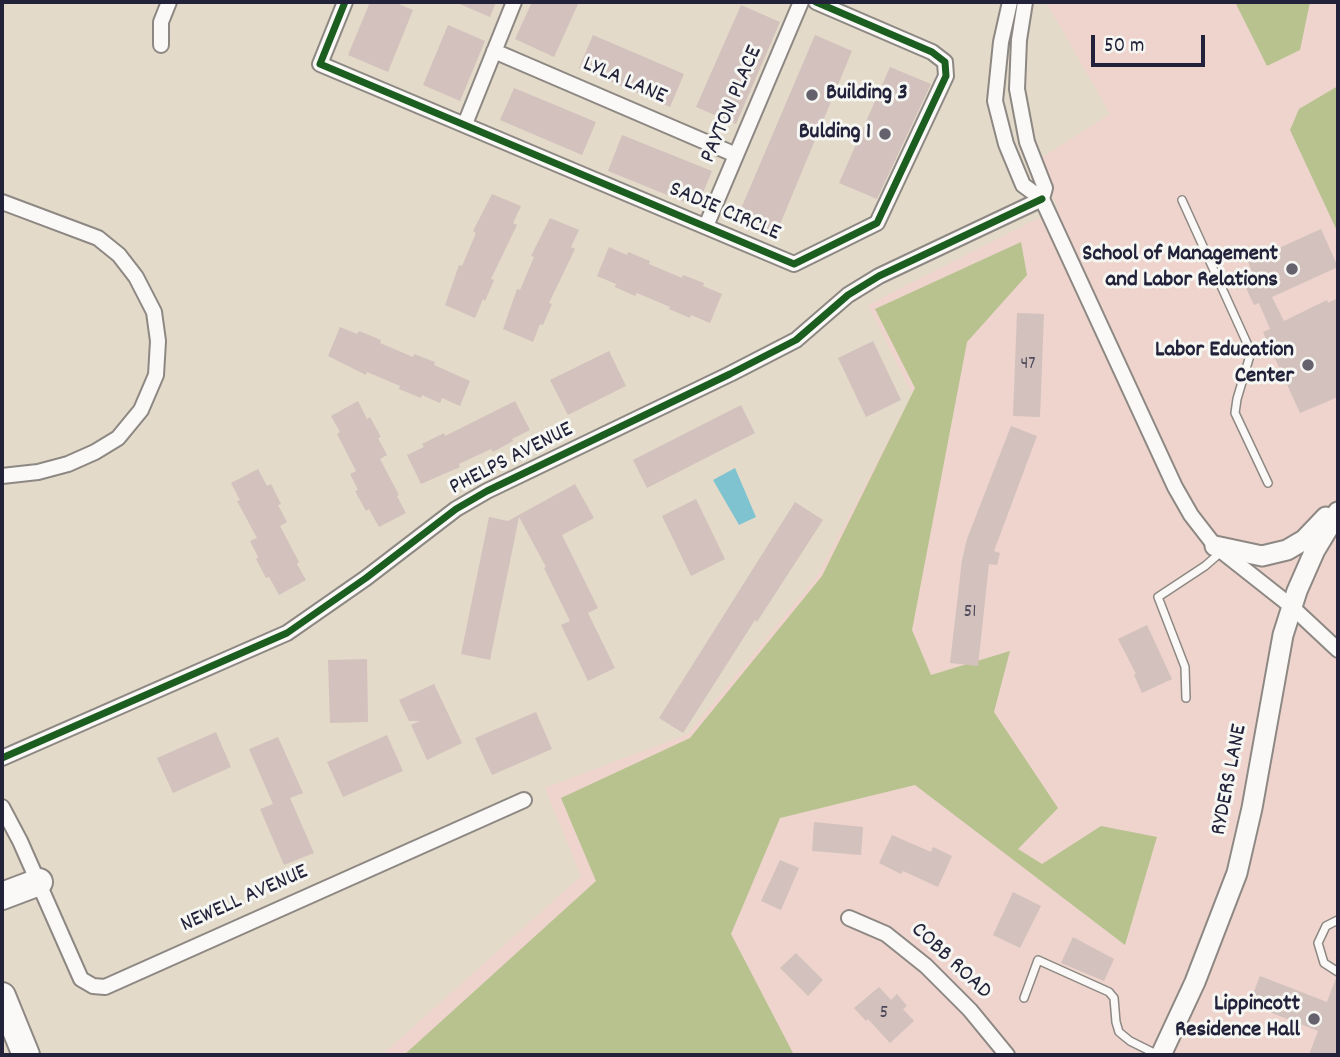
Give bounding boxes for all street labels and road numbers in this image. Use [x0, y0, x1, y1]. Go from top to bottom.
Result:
street label: PAYTON PLACE [696, 42, 770, 168]
street label: LYLA LANE [578, 52, 670, 112]
street label: SADIE CIRCLE [664, 177, 784, 249]
street label: PHELPS AVENUE [446, 417, 578, 503]
street label: RYDERS LANE [1207, 722, 1255, 838]
street label: NEWELL AVENUE [177, 860, 313, 940]
street label: COBB ROAD [904, 918, 996, 1006]

